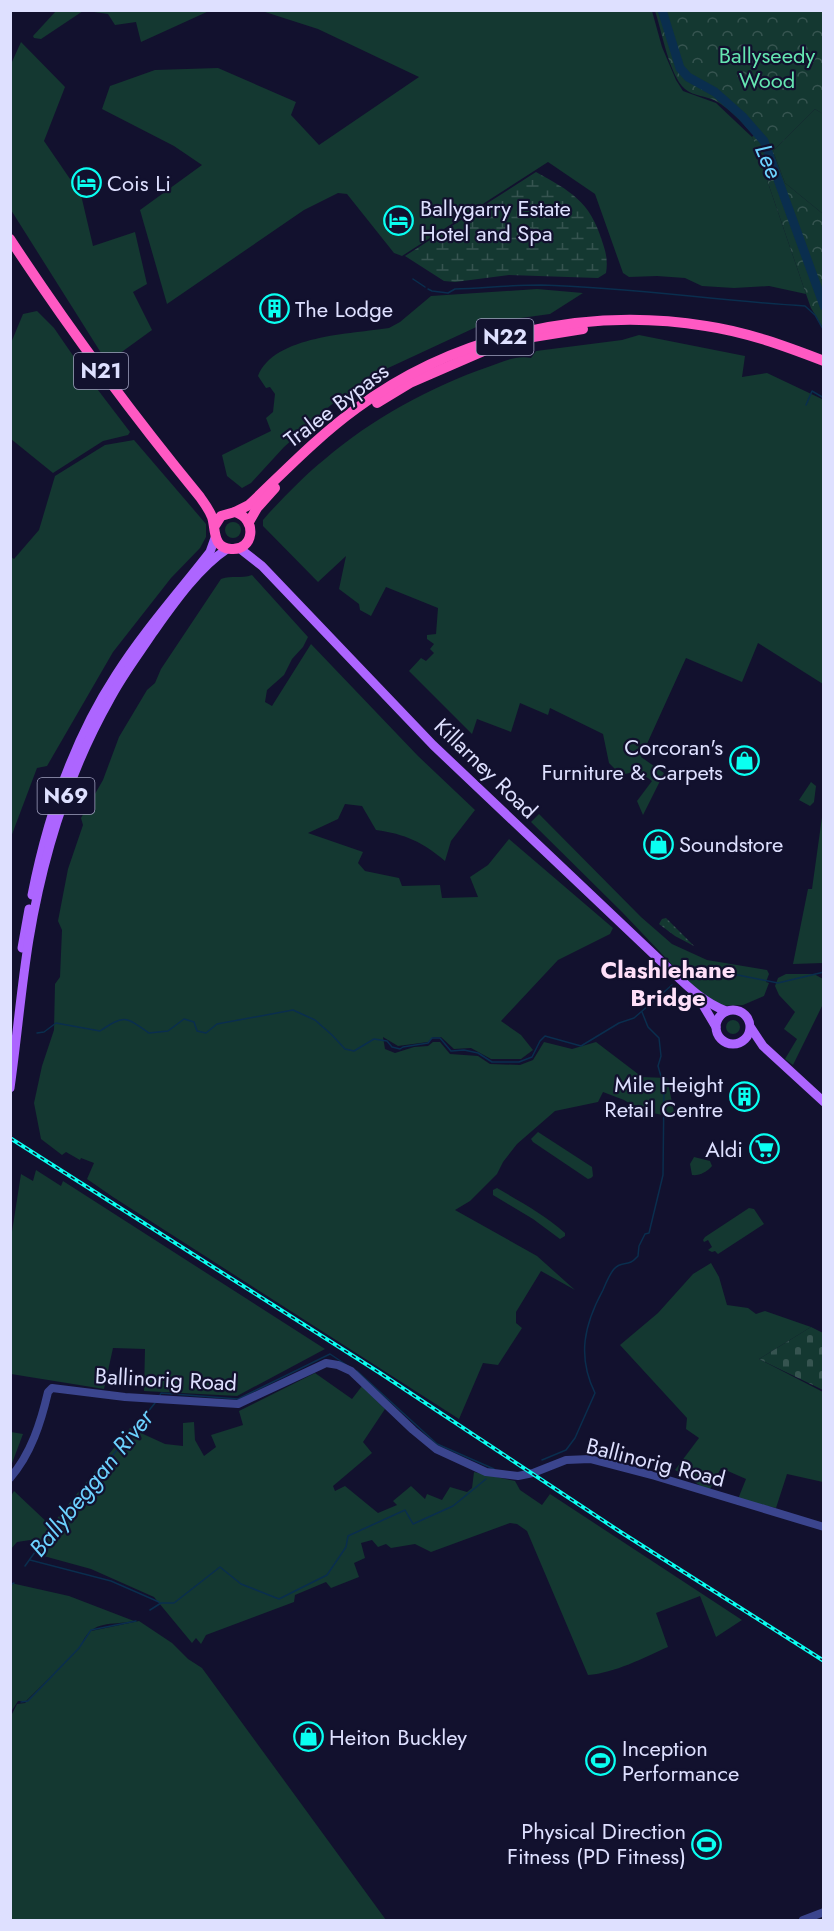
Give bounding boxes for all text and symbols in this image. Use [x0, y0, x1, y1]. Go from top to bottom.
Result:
park label: Ballyseedy Wood [719, 39, 816, 96]
water label: Lee [746, 138, 792, 184]
hotel icon: Cois Li [70, 167, 102, 199]
place label: Cois Li [107, 167, 171, 199]
place label: Ballygarry Estate Hotel and Spa [420, 192, 571, 249]
hotel icon: Ballygarry Estate Hotel and Spa [383, 205, 415, 237]
building icon: The Lodge [258, 293, 290, 325]
place label: The Lodge [295, 293, 393, 325]
road number: N22 [476, 319, 534, 355]
road number: N21 [74, 353, 128, 389]
street label: Tralee Bypass [277, 355, 395, 455]
street label: Killarney Road [427, 710, 545, 826]
place label: Corcoran's Furniture & Carpets [541, 731, 723, 788]
shop icon: Corcoran's Furniture & Carpets [728, 744, 760, 776]
road number: N69 [38, 778, 94, 814]
shop icon: Soundstore [642, 828, 674, 860]
place label: Soundstore [679, 828, 783, 860]
district label: Clashlehane Bridge [600, 952, 736, 1015]
place label: Mile Height Retail Centre [604, 1068, 724, 1125]
building icon: Mile Height Retail Centre [728, 1081, 760, 1113]
place label: Aldi [705, 1133, 743, 1165]
supermarket icon: Aldi [748, 1133, 780, 1165]
street label: Ballinorig Road [94, 1359, 238, 1399]
water label: Ballybeggan River [21, 1400, 163, 1564]
street label: Ballinorig Road [583, 1429, 729, 1495]
shop icon: Heiton Buckley [292, 1721, 324, 1753]
place label: Heiton Buckley [329, 1721, 467, 1753]
place label: Inception Performance [622, 1732, 739, 1789]
sports icon: Inception Performance [585, 1745, 617, 1777]
place label: Physical Direction Fitness (PD Fitness) [507, 1815, 686, 1872]
sports icon: Physical Direction Fitness (PD Fitness) [691, 1828, 723, 1860]

